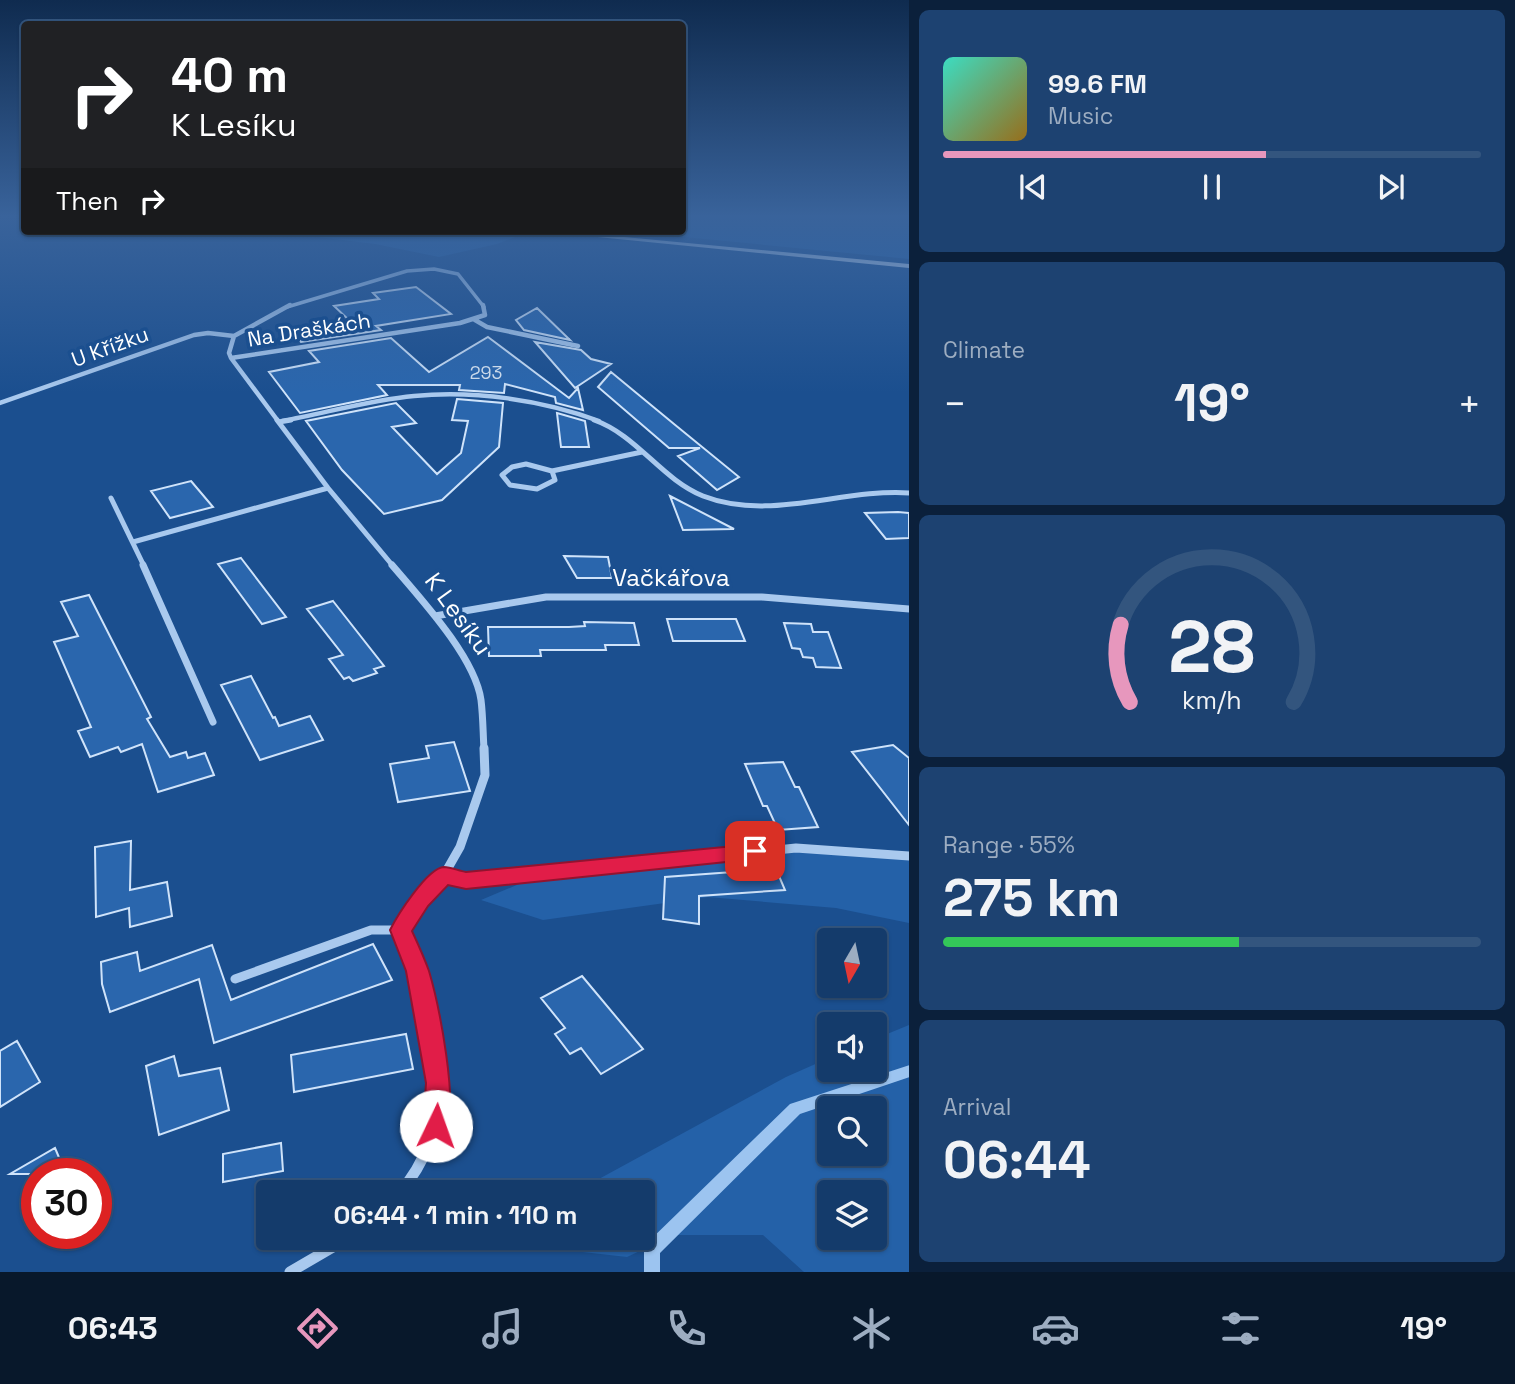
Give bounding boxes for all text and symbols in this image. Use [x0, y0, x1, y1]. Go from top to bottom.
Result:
text: 40 m [171, 44, 288, 106]
icon: right [56, 49, 147, 140]
text: 99.6 FM [1048, 67, 1147, 101]
text: Music [1048, 101, 1113, 131]
text: K Lesíku [171, 105, 297, 145]
icon: previous [1014, 168, 1052, 206]
icon: pause [1193, 168, 1231, 206]
icon: next [1372, 168, 1410, 206]
icon: right [133, 182, 171, 220]
text: Then [56, 184, 119, 218]
street label: Na Draškách [245, 306, 372, 353]
street label: U Křížku [67, 320, 152, 373]
text: Climate [943, 335, 1025, 365]
house number: 293 [470, 361, 502, 384]
text: 19° [1174, 370, 1250, 436]
text: − [943, 380, 967, 428]
text: + [1457, 380, 1481, 428]
street label: Vačkářova [612, 562, 730, 593]
street label: K Lesíku [418, 567, 499, 661]
text: 28 [1169, 600, 1255, 693]
text: km/h [1182, 684, 1242, 716]
pin [725, 821, 785, 881]
text: Range · 55% [943, 830, 1075, 860]
icon: arrive [736, 832, 774, 870]
text: 275 km [943, 865, 1120, 931]
north arrow [817, 928, 887, 998]
map controls [817, 928, 887, 1250]
button: sound [817, 1012, 887, 1082]
position arrow [399, 1089, 473, 1163]
text: Arrival [943, 1092, 1011, 1122]
button: search [817, 1096, 887, 1166]
text: 06:44 [943, 1127, 1090, 1193]
speed limit sign: 30 [21, 1158, 112, 1249]
button: layers [817, 1180, 887, 1250]
text: 06:44 · 1 min · 110 m [333, 1198, 578, 1232]
icon: directions [293, 1304, 342, 1353]
icon: music [478, 1304, 527, 1353]
icon: phone [662, 1304, 711, 1353]
icon: climate [847, 1304, 896, 1353]
icon: car [1031, 1304, 1080, 1353]
icon: filters [1216, 1304, 1265, 1353]
text: 06:43 [68, 1308, 158, 1348]
text: 19° [1400, 1308, 1447, 1348]

